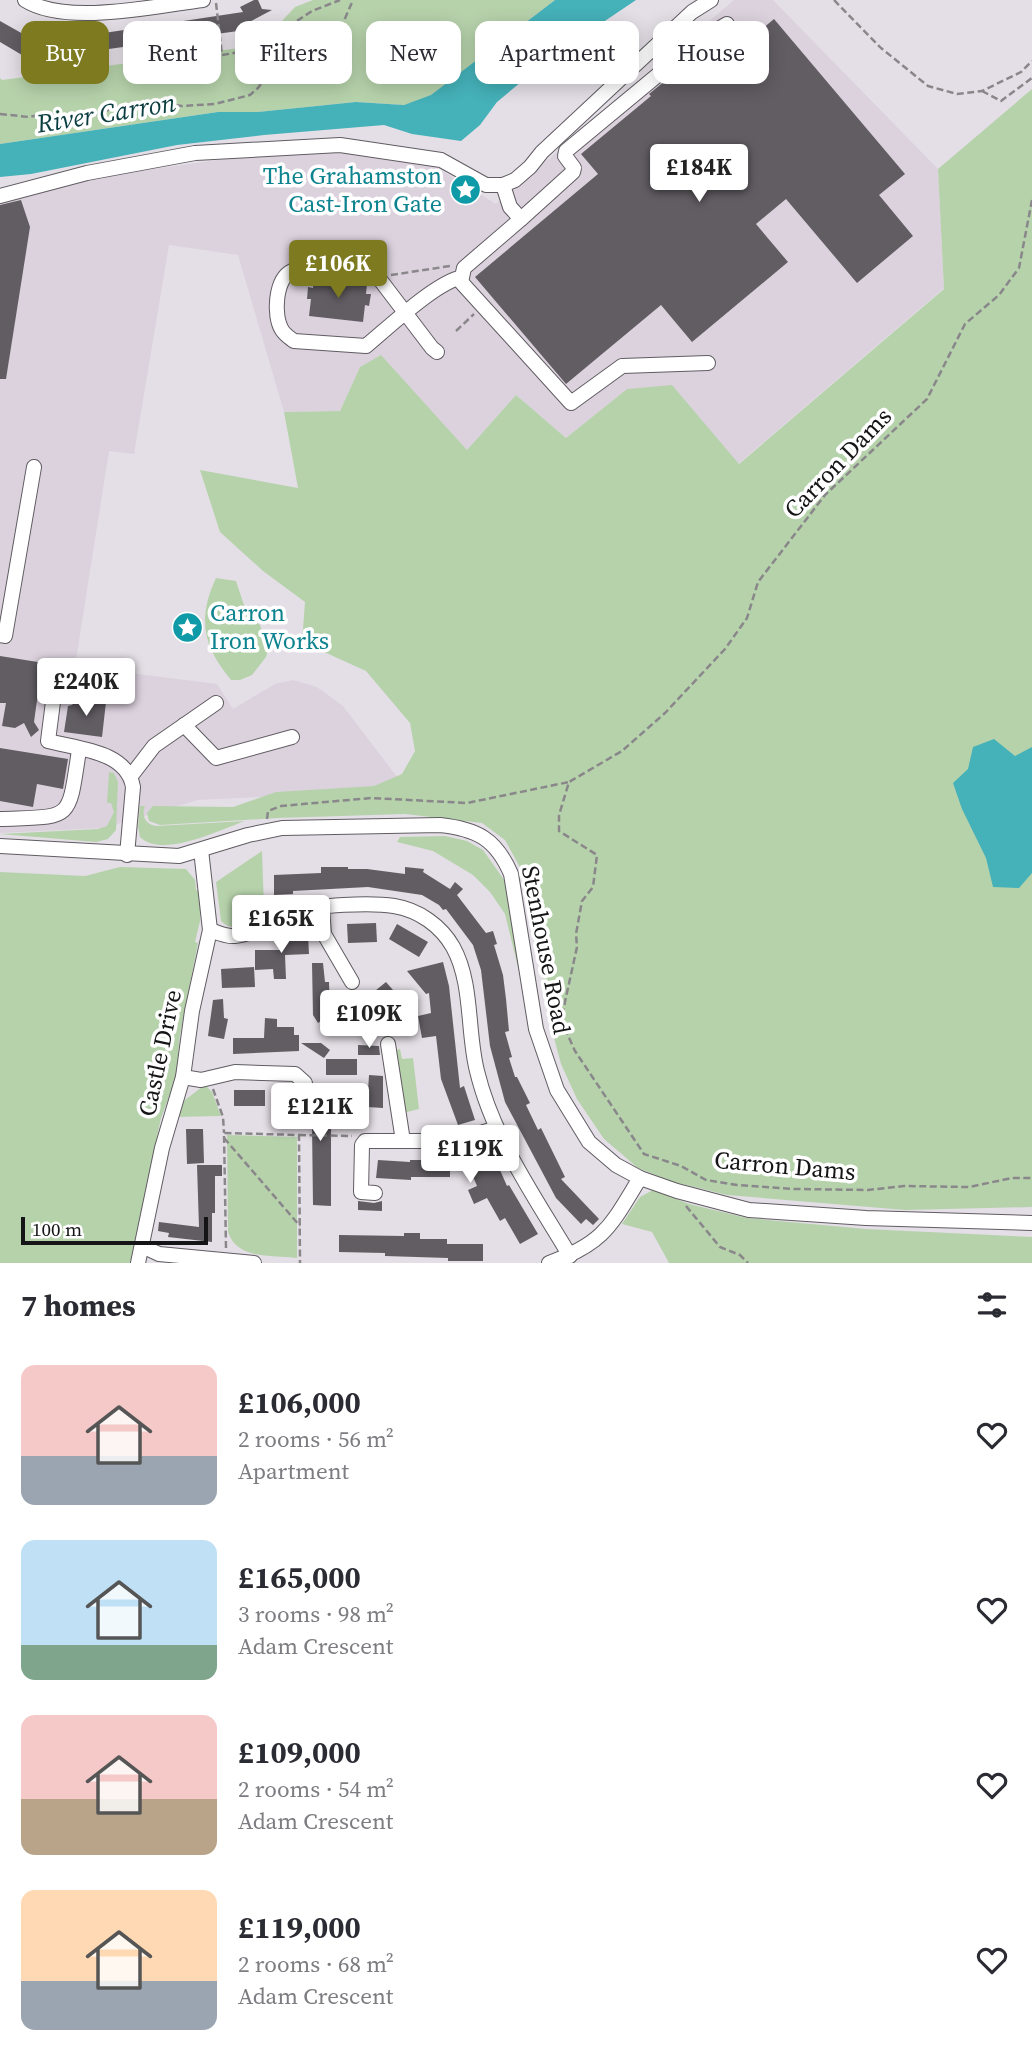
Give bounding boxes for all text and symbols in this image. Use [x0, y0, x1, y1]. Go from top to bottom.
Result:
chip: Buy [21, 21, 109, 84]
chip: Rent [123, 21, 221, 84]
chip: Filters [235, 21, 352, 84]
chip: New [366, 21, 461, 84]
chip: Apartment [475, 21, 639, 84]
chip: House [653, 21, 769, 84]
water label: River Carron [33, 84, 178, 142]
pin: £184K [650, 144, 748, 204]
text: £184K [666, 151, 732, 183]
place label: The Grahamston Cast-Iron Gate [263, 159, 442, 220]
place icon: The Grahamston Cast-Iron Gate [448, 173, 482, 207]
pin: £106K [289, 240, 387, 300]
text: £106K [305, 247, 371, 279]
street label: Carron Dams [777, 400, 899, 525]
place label: Carron Iron Works [210, 596, 329, 657]
place icon: Carron Iron Works [170, 610, 204, 644]
pin: £240K [37, 658, 135, 718]
text: £240K [53, 665, 119, 697]
street label: Stenhouse Road [514, 863, 579, 1037]
pin: £165K [232, 895, 330, 955]
text: £165K [248, 902, 314, 934]
street label: Castle Drive [130, 987, 189, 1119]
pin: £109K [320, 990, 418, 1050]
text: £109K [336, 997, 402, 1029]
pin: £121K [271, 1084, 369, 1143]
text: £121K [287, 1090, 353, 1122]
pin: £119K [421, 1126, 519, 1185]
text: £119K [437, 1132, 503, 1164]
street label: Carron Dams [713, 1143, 857, 1188]
scale bar [21, 1214, 208, 1246]
text: 100 m [32, 1216, 82, 1242]
text: 7 homes [21, 1285, 136, 1326]
icon: filters [973, 1286, 1011, 1324]
text: £106,000 [238, 1382, 361, 1423]
icon: home [77, 1393, 161, 1477]
icon: heart [973, 1416, 1011, 1454]
text: 2 rooms · 56 m² [238, 1423, 394, 1455]
text: Apartment [238, 1455, 349, 1487]
text: £165,000 [238, 1557, 361, 1598]
icon: home [77, 1568, 161, 1652]
icon: heart [973, 1591, 1011, 1629]
text: 3 rooms · 98 m² [238, 1598, 394, 1630]
text: Adam Crescent [238, 1630, 393, 1662]
text: £109,000 [238, 1732, 361, 1773]
icon: home [77, 1743, 161, 1827]
icon: heart [973, 1766, 1011, 1804]
text: 2 rooms · 54 m² [238, 1773, 394, 1805]
text: Adam Crescent [238, 1805, 393, 1837]
text: £119,000 [238, 1907, 361, 1948]
icon: home [77, 1918, 161, 2002]
icon: heart [973, 1941, 1011, 1979]
text: 2 rooms · 68 m² [238, 1948, 394, 1980]
text: Adam Crescent [238, 1980, 393, 2012]

